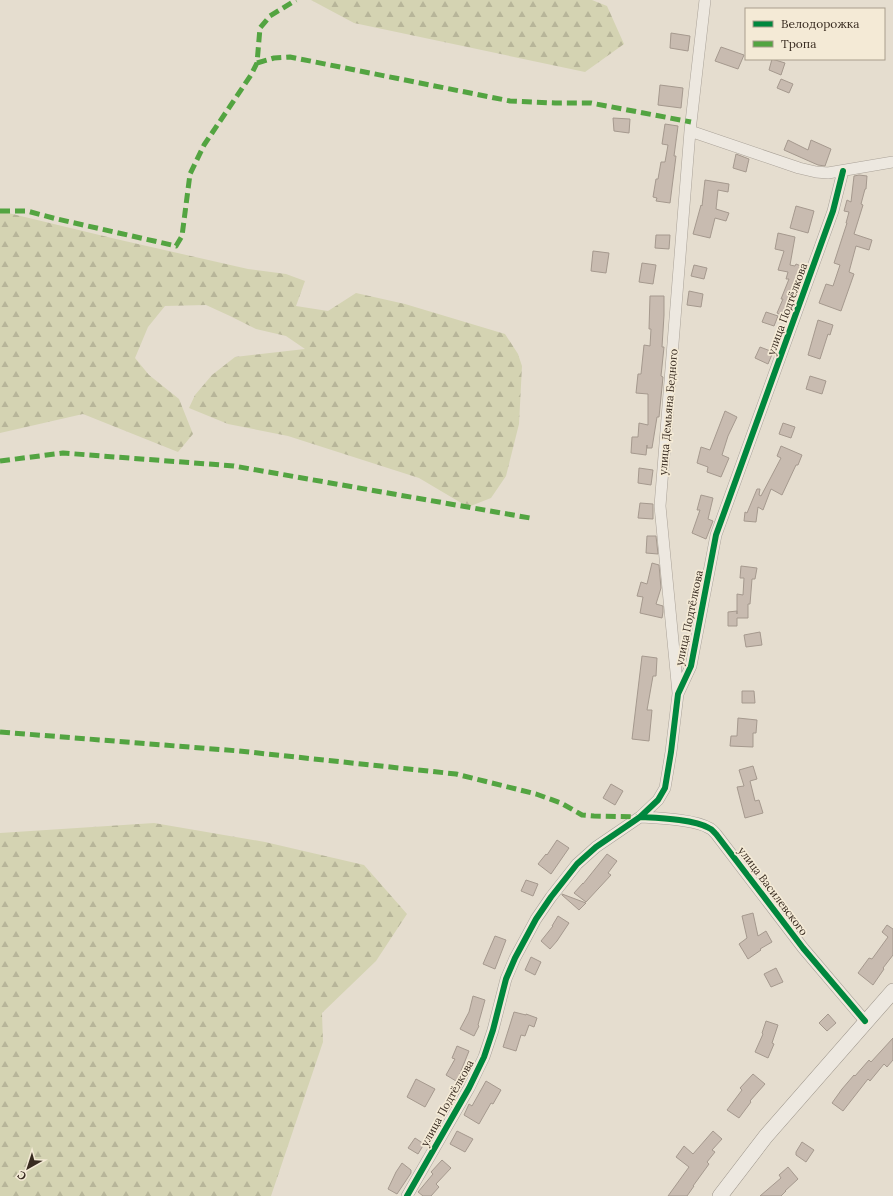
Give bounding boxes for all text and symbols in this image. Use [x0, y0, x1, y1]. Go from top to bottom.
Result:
legend [745, 8, 885, 60]
text: Велодорожка [781, 16, 859, 31]
text: Тропа [781, 36, 816, 51]
street label: улица Подтёлкова [764, 261, 810, 357]
street label: улица Демьяна Бедного [655, 348, 681, 476]
street label: улица Подтёлкова [672, 569, 706, 667]
street label: улица Василевского [735, 844, 811, 938]
street label: улица Подтёлкова [417, 1057, 477, 1149]
north arrow [8, 1148, 48, 1188]
text: С [14, 1168, 29, 1184]

